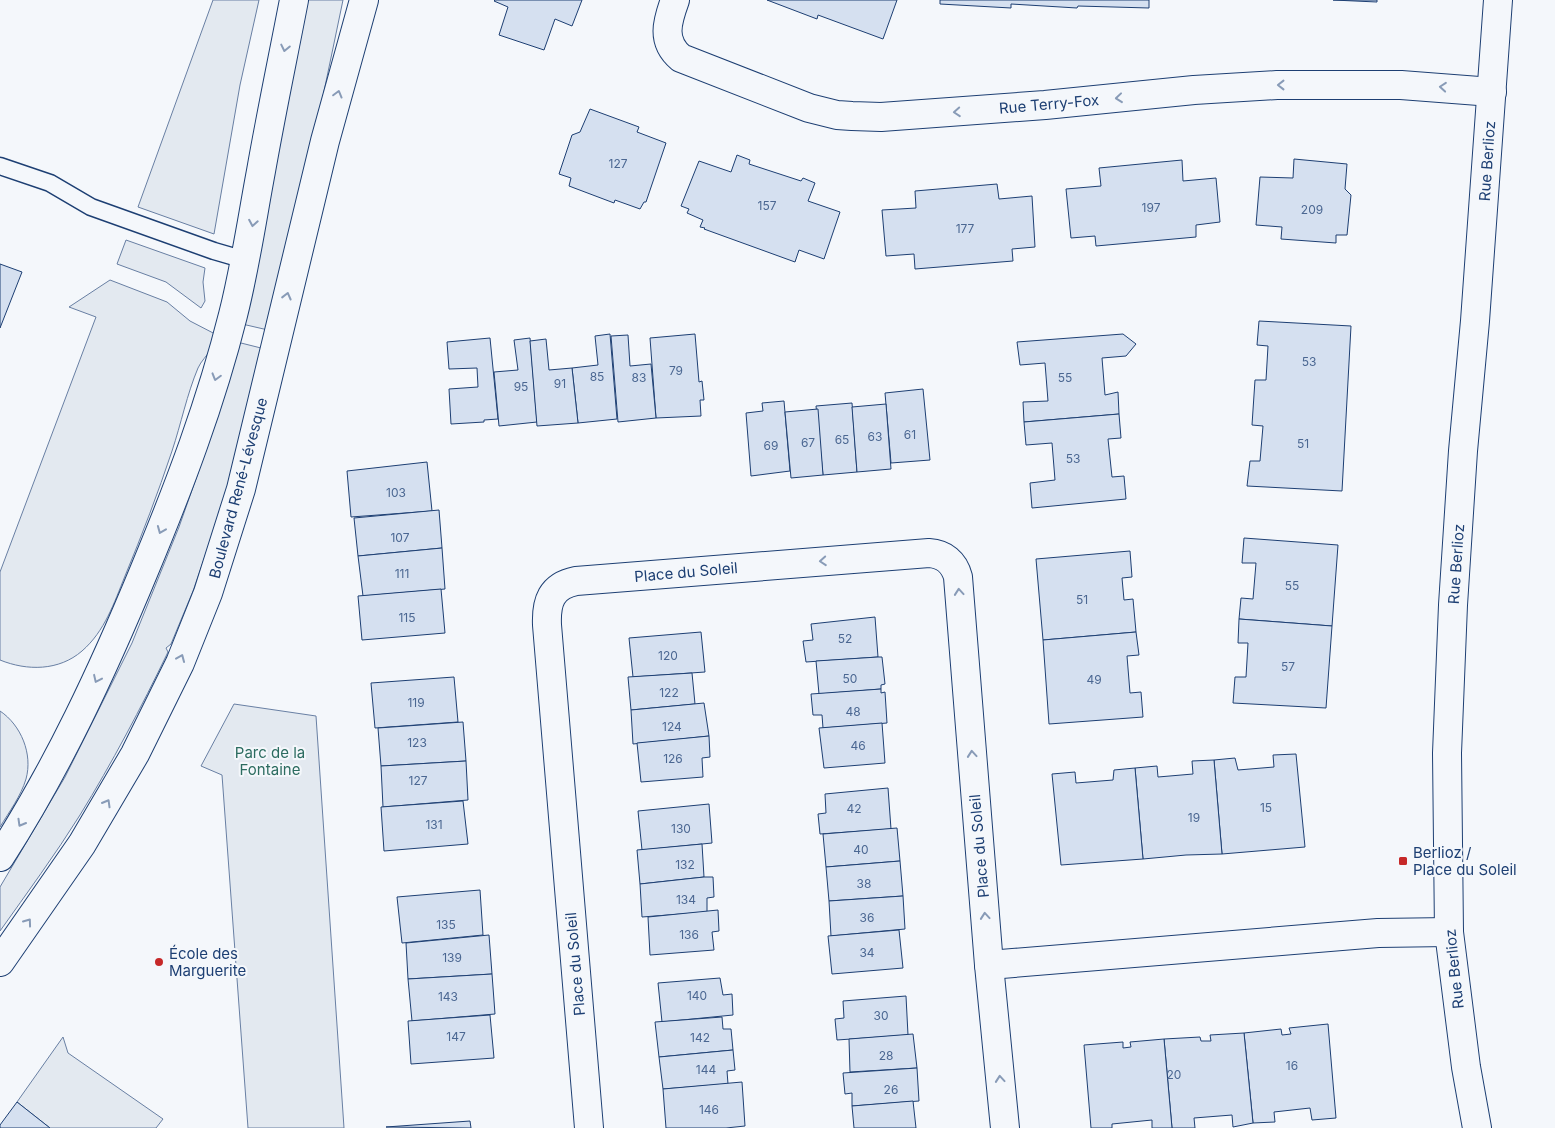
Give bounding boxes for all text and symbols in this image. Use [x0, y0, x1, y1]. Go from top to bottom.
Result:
one-way arrow [280, 43, 291, 52]
one-way arrow [1277, 80, 1284, 90]
one-way arrow [1439, 82, 1447, 93]
one-way arrow [332, 90, 343, 98]
street label: Rue Terry-Fox [998, 90, 1100, 118]
one-way arrow [1115, 92, 1123, 103]
one-way arrow [953, 106, 961, 117]
street label: Rue Berlioz [1475, 120, 1499, 202]
house number: 127 [609, 156, 628, 171]
house number: 157 [758, 198, 777, 213]
house number: 197 [1142, 200, 1161, 215]
house number: 209 [1301, 202, 1323, 217]
one-way arrow [248, 219, 258, 228]
house number: 177 [956, 221, 975, 236]
one-way arrow [281, 291, 292, 300]
house number: 53 [1302, 354, 1316, 369]
house number: 79 [669, 363, 683, 378]
house number: 85 [590, 369, 604, 384]
house number: 83 [632, 370, 646, 385]
house number: 55 [1058, 370, 1072, 385]
one-way arrow [211, 372, 221, 381]
house number: 91 [554, 376, 566, 391]
house number: 95 [514, 379, 528, 394]
street label: Boulevard René-Lévesque [205, 395, 271, 581]
house number: 61 [904, 427, 916, 442]
house number: 63 [868, 429, 882, 444]
house number: 65 [835, 432, 849, 447]
house number: 67 [801, 435, 815, 450]
house number: 51 [1297, 436, 1309, 451]
house number: 69 [764, 438, 778, 453]
house number: 53 [1066, 451, 1080, 466]
house number: 103 [386, 485, 406, 500]
street label: Rue Berlioz [1444, 523, 1468, 605]
one-way arrow [157, 525, 167, 534]
house number: 107 [390, 530, 410, 545]
one-way arrow [819, 556, 827, 567]
street label: Place du Soleil [634, 558, 738, 586]
house number: 111 [395, 566, 409, 581]
house number: 55 [1285, 578, 1299, 593]
one-way arrow [954, 588, 965, 596]
house number: 51 [1076, 592, 1088, 607]
house number: 115 [398, 610, 416, 625]
house number: 52 [838, 631, 852, 646]
house number: 120 [658, 648, 678, 663]
one-way arrow [175, 654, 186, 663]
house number: 57 [1281, 659, 1295, 674]
house number: 50 [843, 671, 857, 686]
house number: 49 [1086, 672, 1102, 687]
one-way arrow [93, 674, 103, 683]
house number: 122 [659, 685, 679, 700]
house number: 119 [407, 695, 425, 710]
house number: 48 [845, 704, 861, 719]
house number: 124 [662, 719, 682, 734]
house number: 123 [407, 735, 427, 750]
house number: 46 [850, 738, 866, 753]
park label: Parc de la Fontaine [235, 743, 305, 779]
one-way arrow [967, 750, 978, 758]
house number: 126 [663, 751, 683, 766]
house number: 127 [409, 773, 428, 788]
street label: Place du Soleil [965, 794, 993, 898]
one-way arrow [101, 799, 111, 808]
house number: 15 [1260, 800, 1272, 815]
house number: 42 [846, 801, 862, 816]
house number: 19 [1188, 810, 1200, 825]
one-way arrow [17, 817, 27, 826]
house number: 131 [425, 817, 443, 832]
house number: 130 [671, 821, 691, 836]
house number: 40 [853, 842, 869, 857]
place label: Berlioz / Place du Soleil [1413, 843, 1517, 879]
marker: Berlioz / Place du Soleil [1397, 855, 1409, 867]
house number: 132 [675, 857, 695, 872]
house number: 38 [857, 876, 871, 891]
house number: 134 [676, 892, 696, 907]
house number: 36 [860, 910, 874, 925]
street label: Place du Soleil [561, 912, 589, 1016]
one-way arrow [980, 912, 991, 920]
house number: 135 [436, 917, 456, 932]
one-way arrow [22, 918, 31, 928]
house number: 136 [679, 927, 699, 942]
street label: Rue Berlioz [1440, 928, 1468, 1010]
place label: École des Marguerite [169, 944, 246, 980]
house number: 34 [859, 945, 875, 960]
house number: 139 [442, 950, 462, 965]
marker: École des Marguerite [153, 956, 165, 968]
house number: 140 [687, 988, 707, 1003]
house number: 143 [438, 989, 458, 1004]
house number: 30 [874, 1008, 888, 1023]
house number: 147 [446, 1029, 466, 1044]
house number: 142 [690, 1030, 710, 1045]
house number: 28 [879, 1048, 893, 1063]
house number: 16 [1286, 1058, 1298, 1073]
house number: 144 [696, 1062, 716, 1077]
house number: 20 [1167, 1067, 1181, 1082]
one-way arrow [995, 1075, 1006, 1083]
house number: 26 [884, 1082, 898, 1097]
house number: 146 [699, 1102, 719, 1117]

